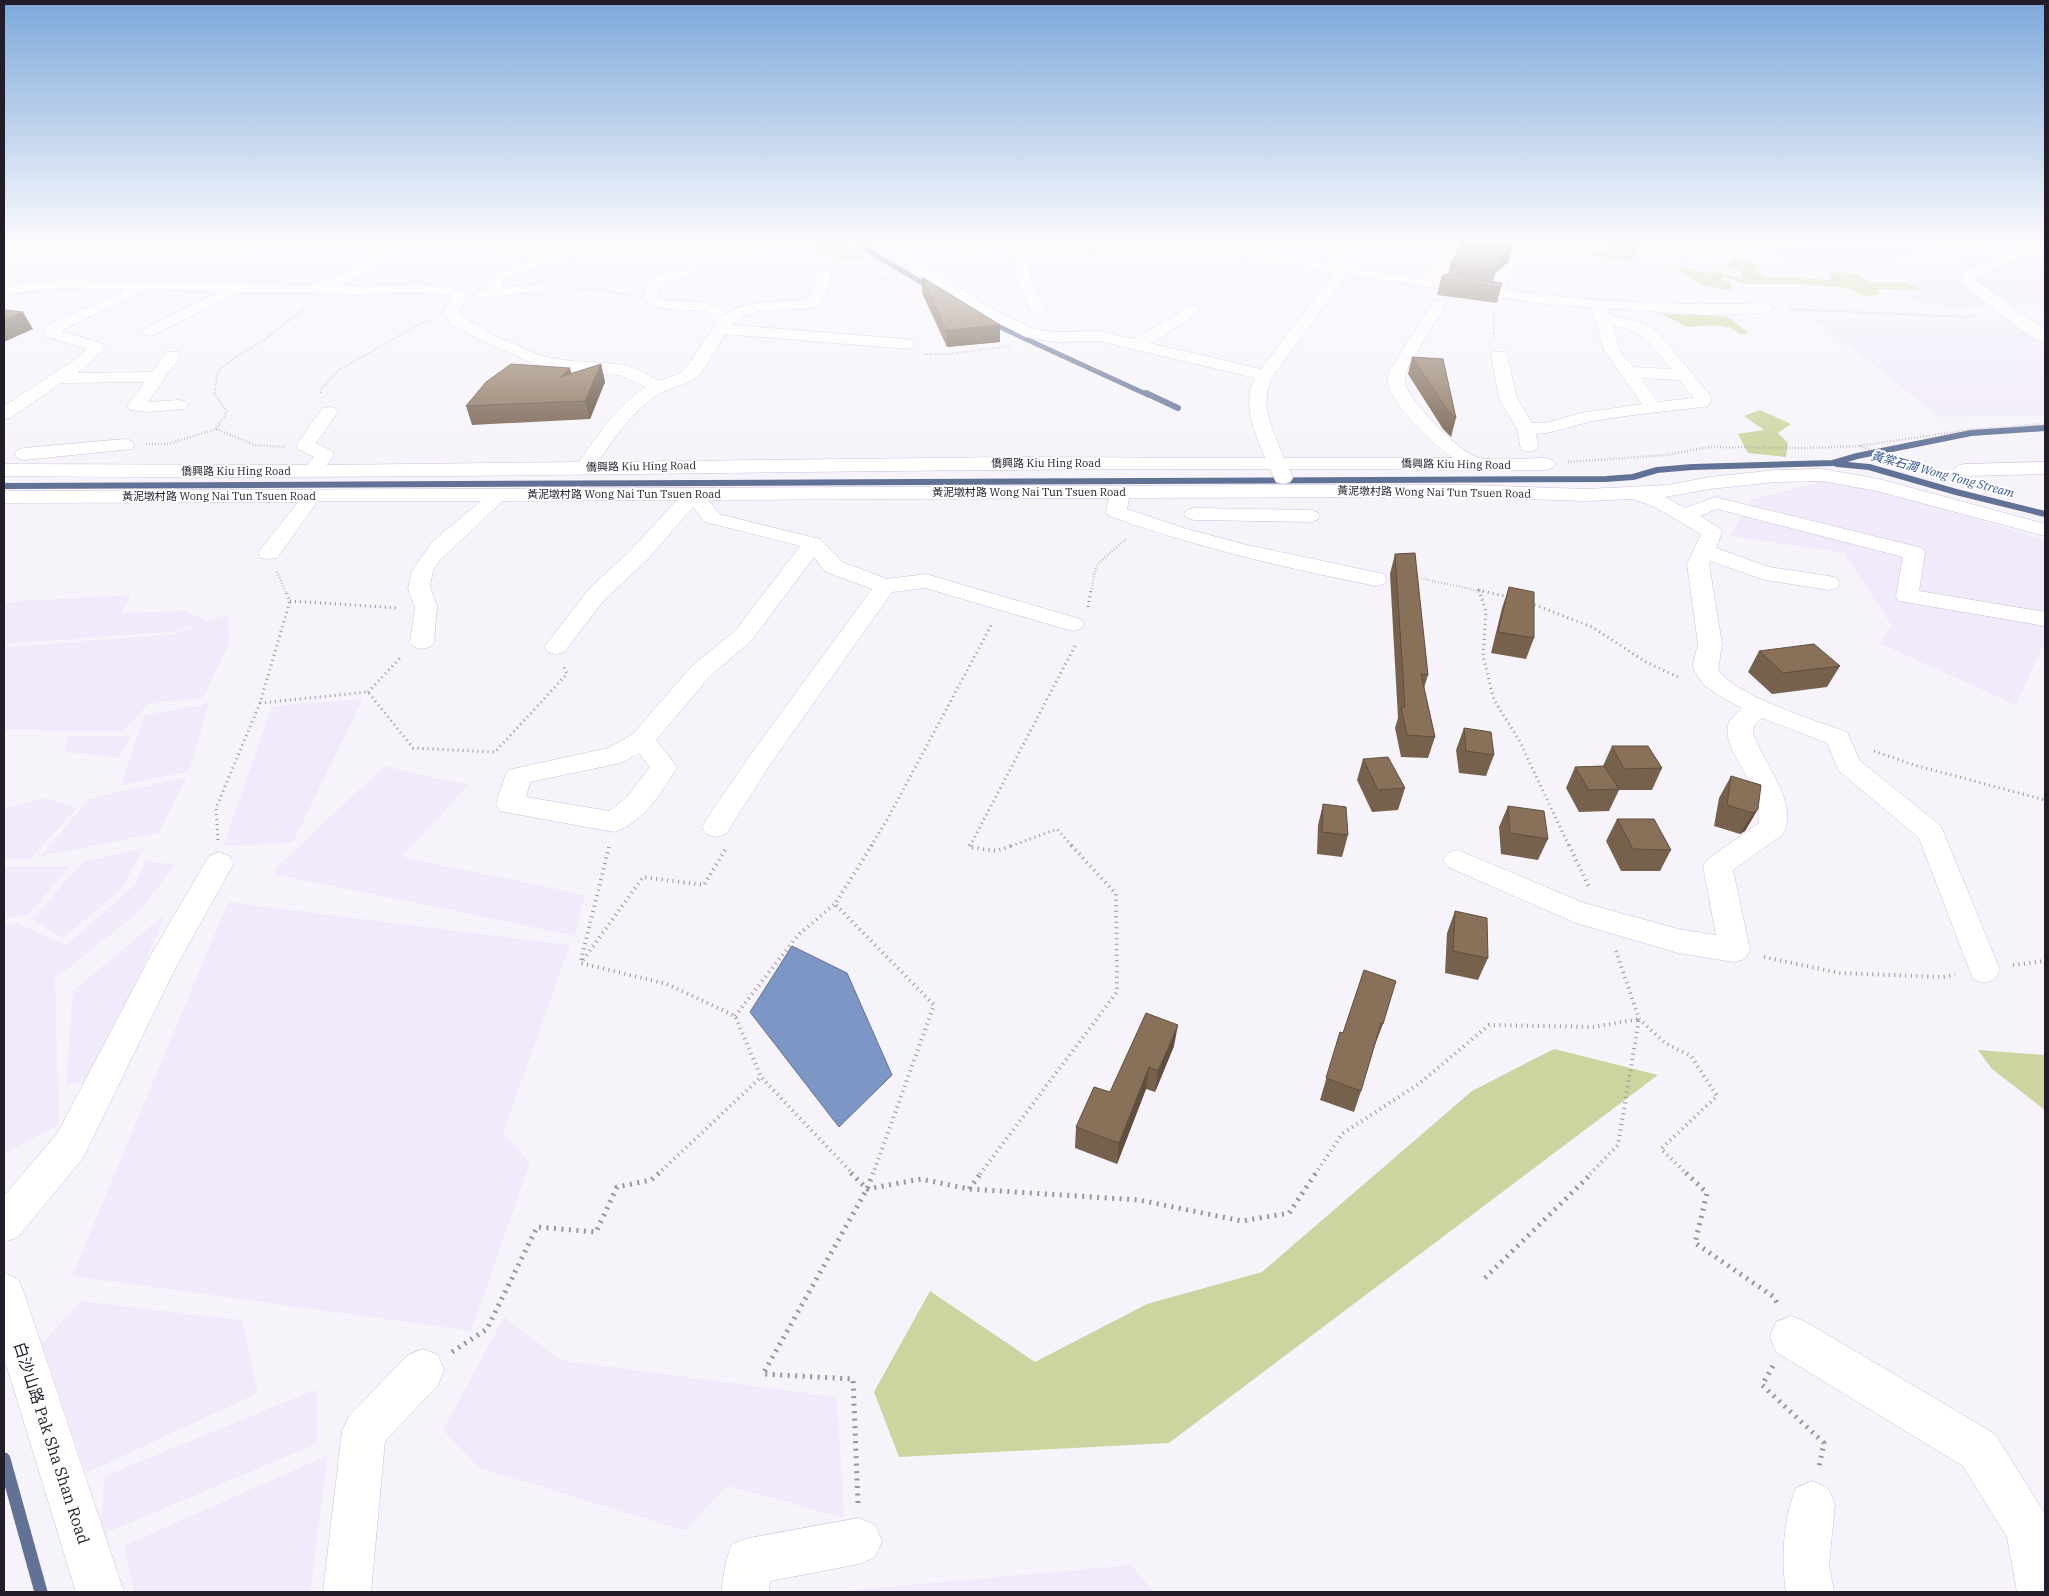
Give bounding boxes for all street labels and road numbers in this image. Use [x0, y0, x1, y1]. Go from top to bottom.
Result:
street label: 僑興路 Kiu Hing Road [991, 456, 1101, 470]
street label: 僑興路 Kiu Hing Road [1401, 456, 1511, 472]
street label: 僑興路 Kiu Hing Road [586, 458, 696, 474]
street label: 僑興路 Kiu Hing Road [181, 464, 291, 478]
street label: 黃泥墩村路 Wong Nai Tun Tsuen Road [1337, 483, 1531, 501]
street label: 黃泥墩村路 Wong Nai Tun Tsuen Road [932, 485, 1126, 499]
street label: 黃泥墩村路 Wong Nai Tun Tsuen Road [527, 487, 721, 501]
street label: 黃泥墩村路 Wong Nai Tun Tsuen Road [122, 489, 316, 503]
street label: 白沙山路 Pak Sha Shan Road [10, 1339, 94, 1547]

